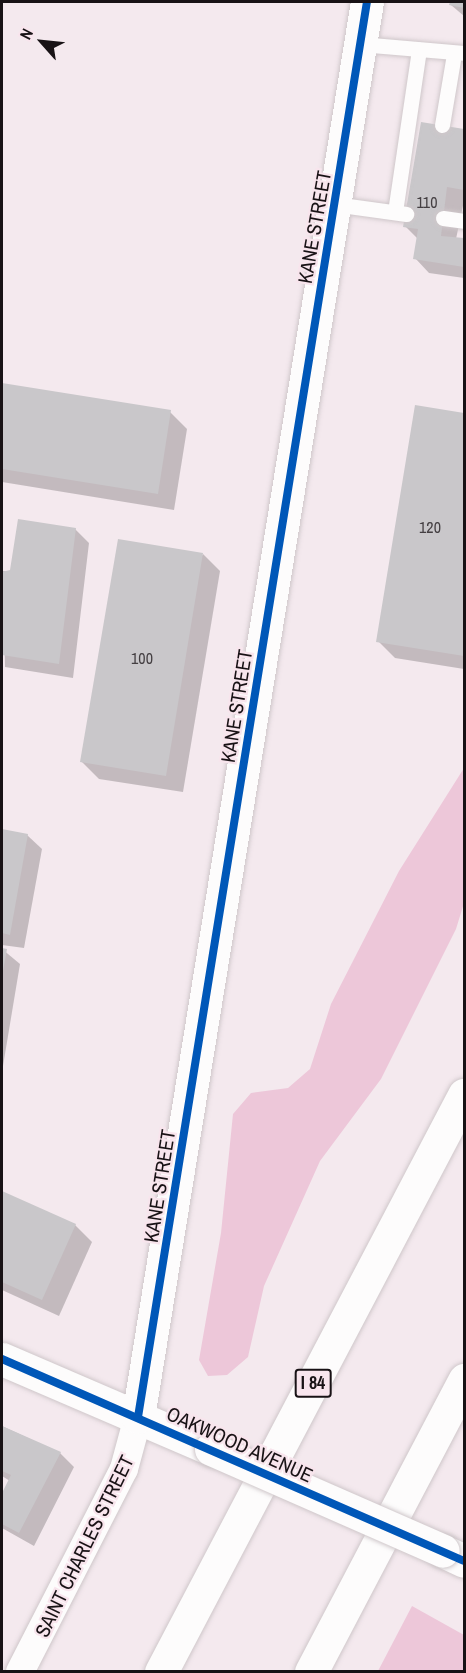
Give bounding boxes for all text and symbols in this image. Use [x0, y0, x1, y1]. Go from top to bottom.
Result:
north arrow [12, 12, 72, 72]
text: N [14, 25, 38, 43]
street label: KANE STREET [292, 169, 336, 285]
house number: 110 [417, 192, 437, 212]
house number: 120 [419, 517, 441, 537]
house number: 100 [131, 648, 153, 668]
street label: KANE STREET [215, 648, 257, 764]
street label: KANE STREET [138, 1128, 180, 1244]
road number: I 84 [294, 1368, 332, 1398]
street label: OAKWOOD AVENUE [163, 1401, 317, 1487]
street label: SAINT CHARLES STREET [29, 1451, 139, 1641]

